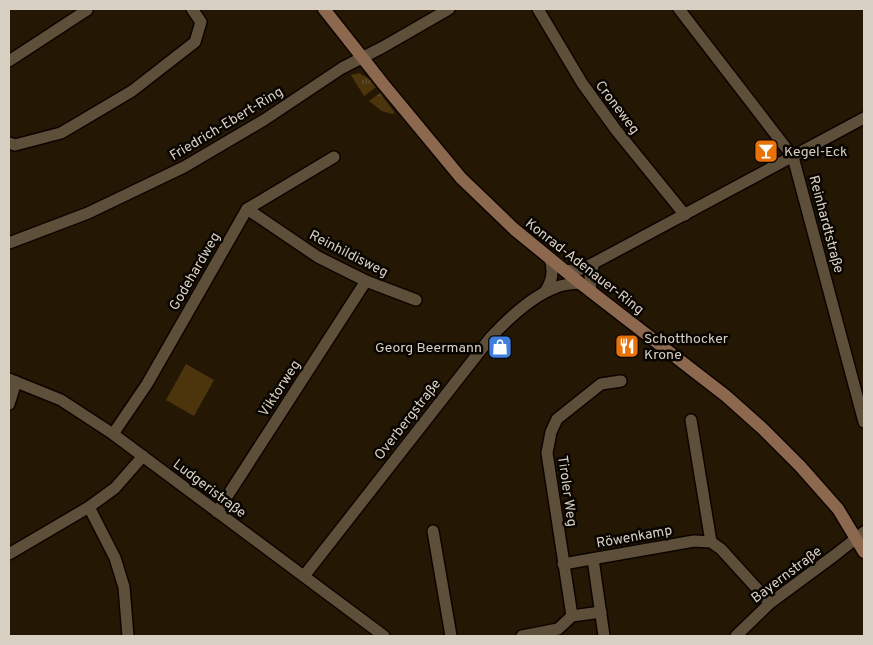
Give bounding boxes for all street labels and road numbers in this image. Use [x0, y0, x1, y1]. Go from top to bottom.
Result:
street label: Croneweg [591, 78, 643, 138]
street label: Friedrich-Ebert-Ring [167, 84, 287, 165]
street label: Reinhardtstraße [804, 174, 847, 275]
street label: Konrad-Adenauer-Ring [521, 216, 647, 319]
street label: Reinhildisweg [306, 227, 391, 282]
street label: Godehardweg [166, 230, 224, 314]
street label: Viktorweg [256, 357, 305, 420]
street label: Overbergstraße [371, 376, 445, 464]
street label: Tiroler Weg [553, 455, 580, 528]
street label: Ludgeristraße [169, 456, 249, 522]
street label: Röwenkamp [595, 522, 674, 553]
street label: Bayernstraße [748, 543, 826, 607]

